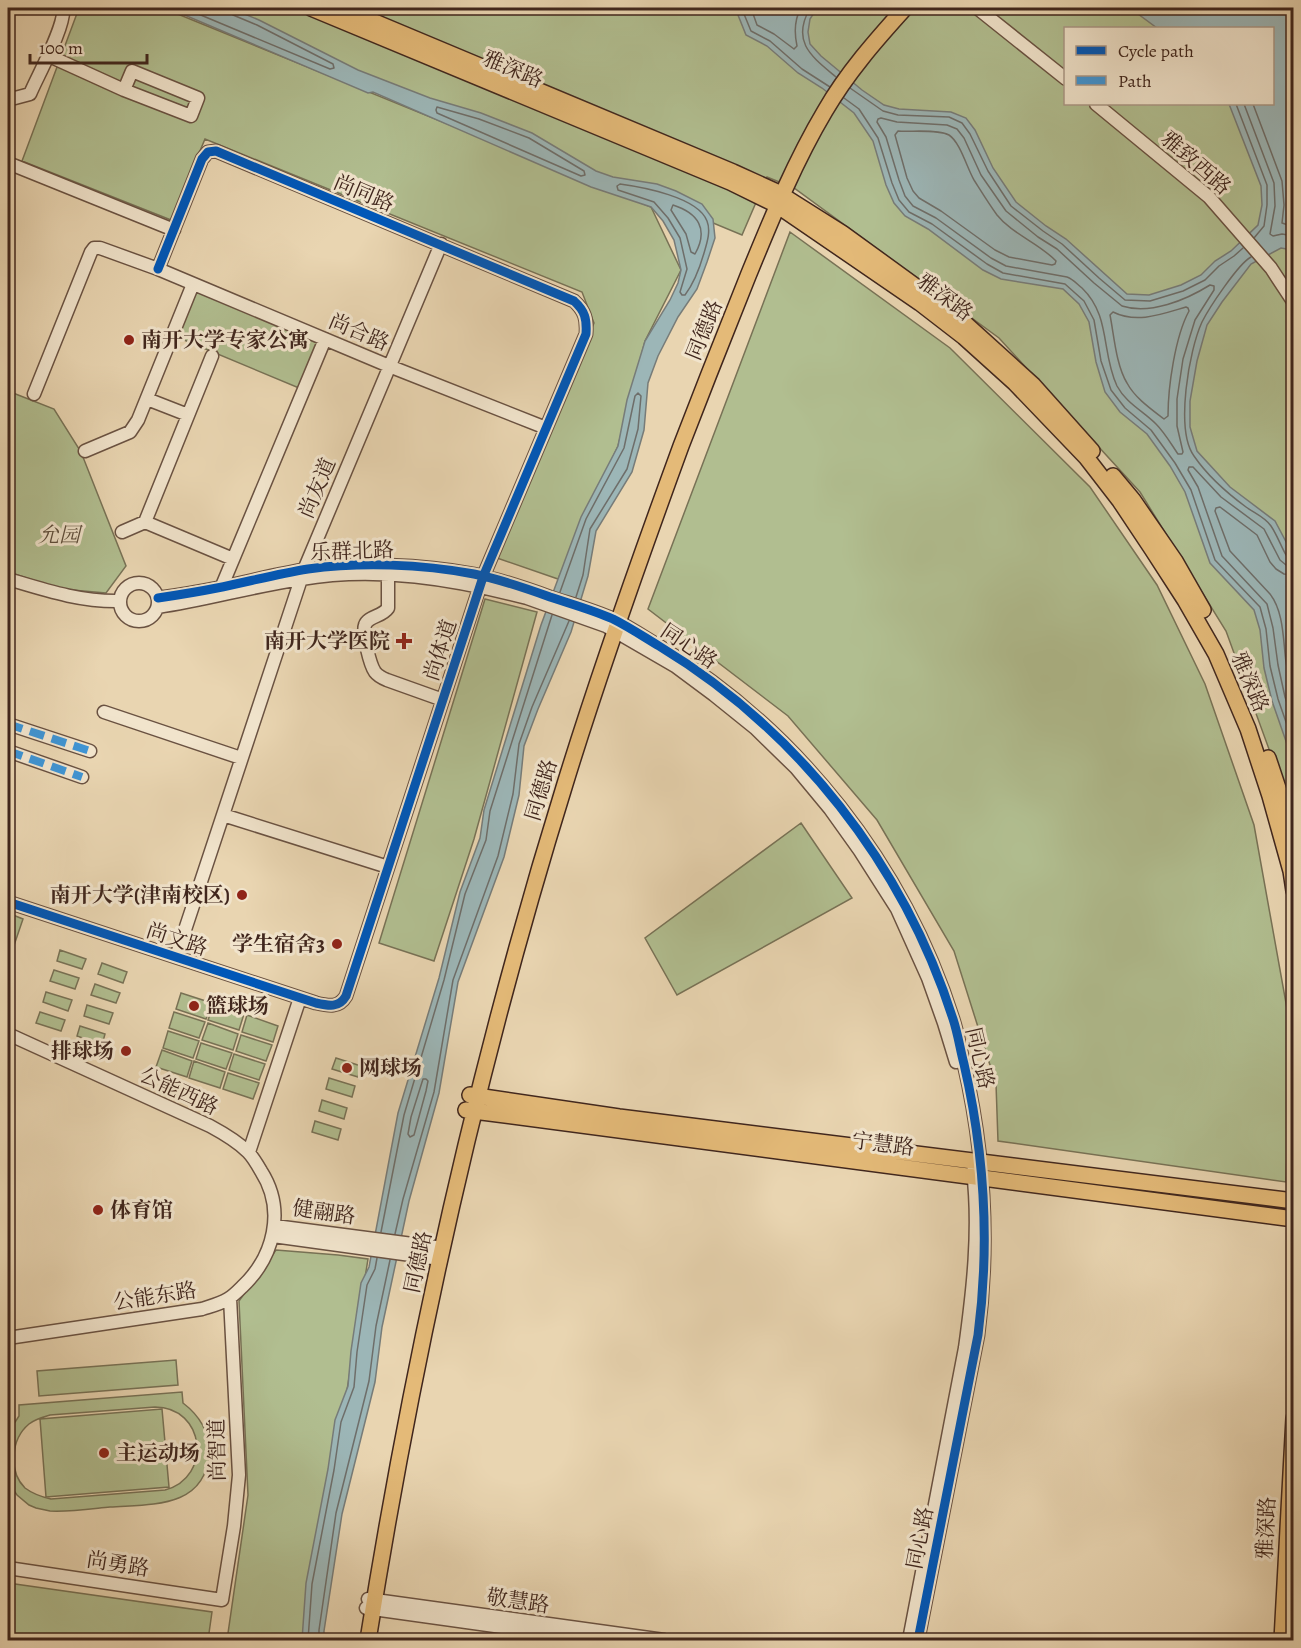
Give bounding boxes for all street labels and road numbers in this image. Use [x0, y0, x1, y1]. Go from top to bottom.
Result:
street label: 雅深路 [479, 44, 547, 94]
street label: 雅致西路 [1155, 125, 1237, 201]
street label: 尚同路 [330, 168, 398, 218]
street label: 雅深路 [911, 267, 979, 327]
street label: 同德路 [679, 296, 729, 364]
street label: 尚合路 [325, 307, 393, 357]
street label: 尚友道 [292, 454, 342, 522]
street label: 乐群北路 [310, 536, 394, 566]
street label: 尚体道 [417, 616, 463, 684]
street label: 同心路 [655, 617, 723, 675]
street label: 雅深路 [1225, 648, 1275, 716]
street label: 同德路 [518, 756, 564, 824]
street label: 尚文路 [143, 916, 211, 962]
street label: 同心路 [959, 1024, 1001, 1092]
street label: 公能西路 [135, 1061, 223, 1121]
street label: 宁慧路 [850, 1126, 916, 1162]
street label: 健翮路 [291, 1194, 357, 1230]
street label: 同德路 [398, 1228, 438, 1296]
street label: 公能东路 [111, 1276, 199, 1316]
street label: 尚智道 [202, 1418, 232, 1482]
street label: 雅深路 [1250, 1496, 1282, 1560]
street label: 同心路 [900, 1504, 940, 1572]
street label: 尚勇路 [85, 1545, 151, 1583]
street label: 敬慧路 [485, 1583, 551, 1619]

